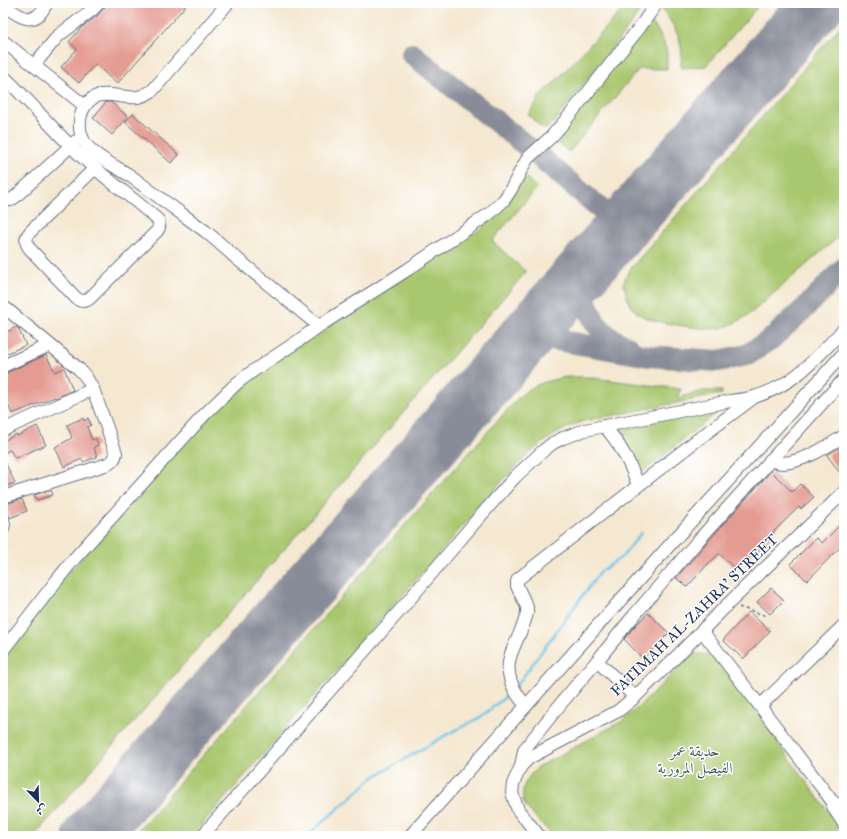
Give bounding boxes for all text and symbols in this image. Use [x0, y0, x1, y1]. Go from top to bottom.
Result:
street label: FATIMAH AL-ZAHRA’ STREET [607, 530, 781, 700]
park label: حديقة عمر الفيصل المرورية [657, 742, 733, 779]
north arrow [18, 781, 58, 821]
text: ش [34, 802, 49, 818]

